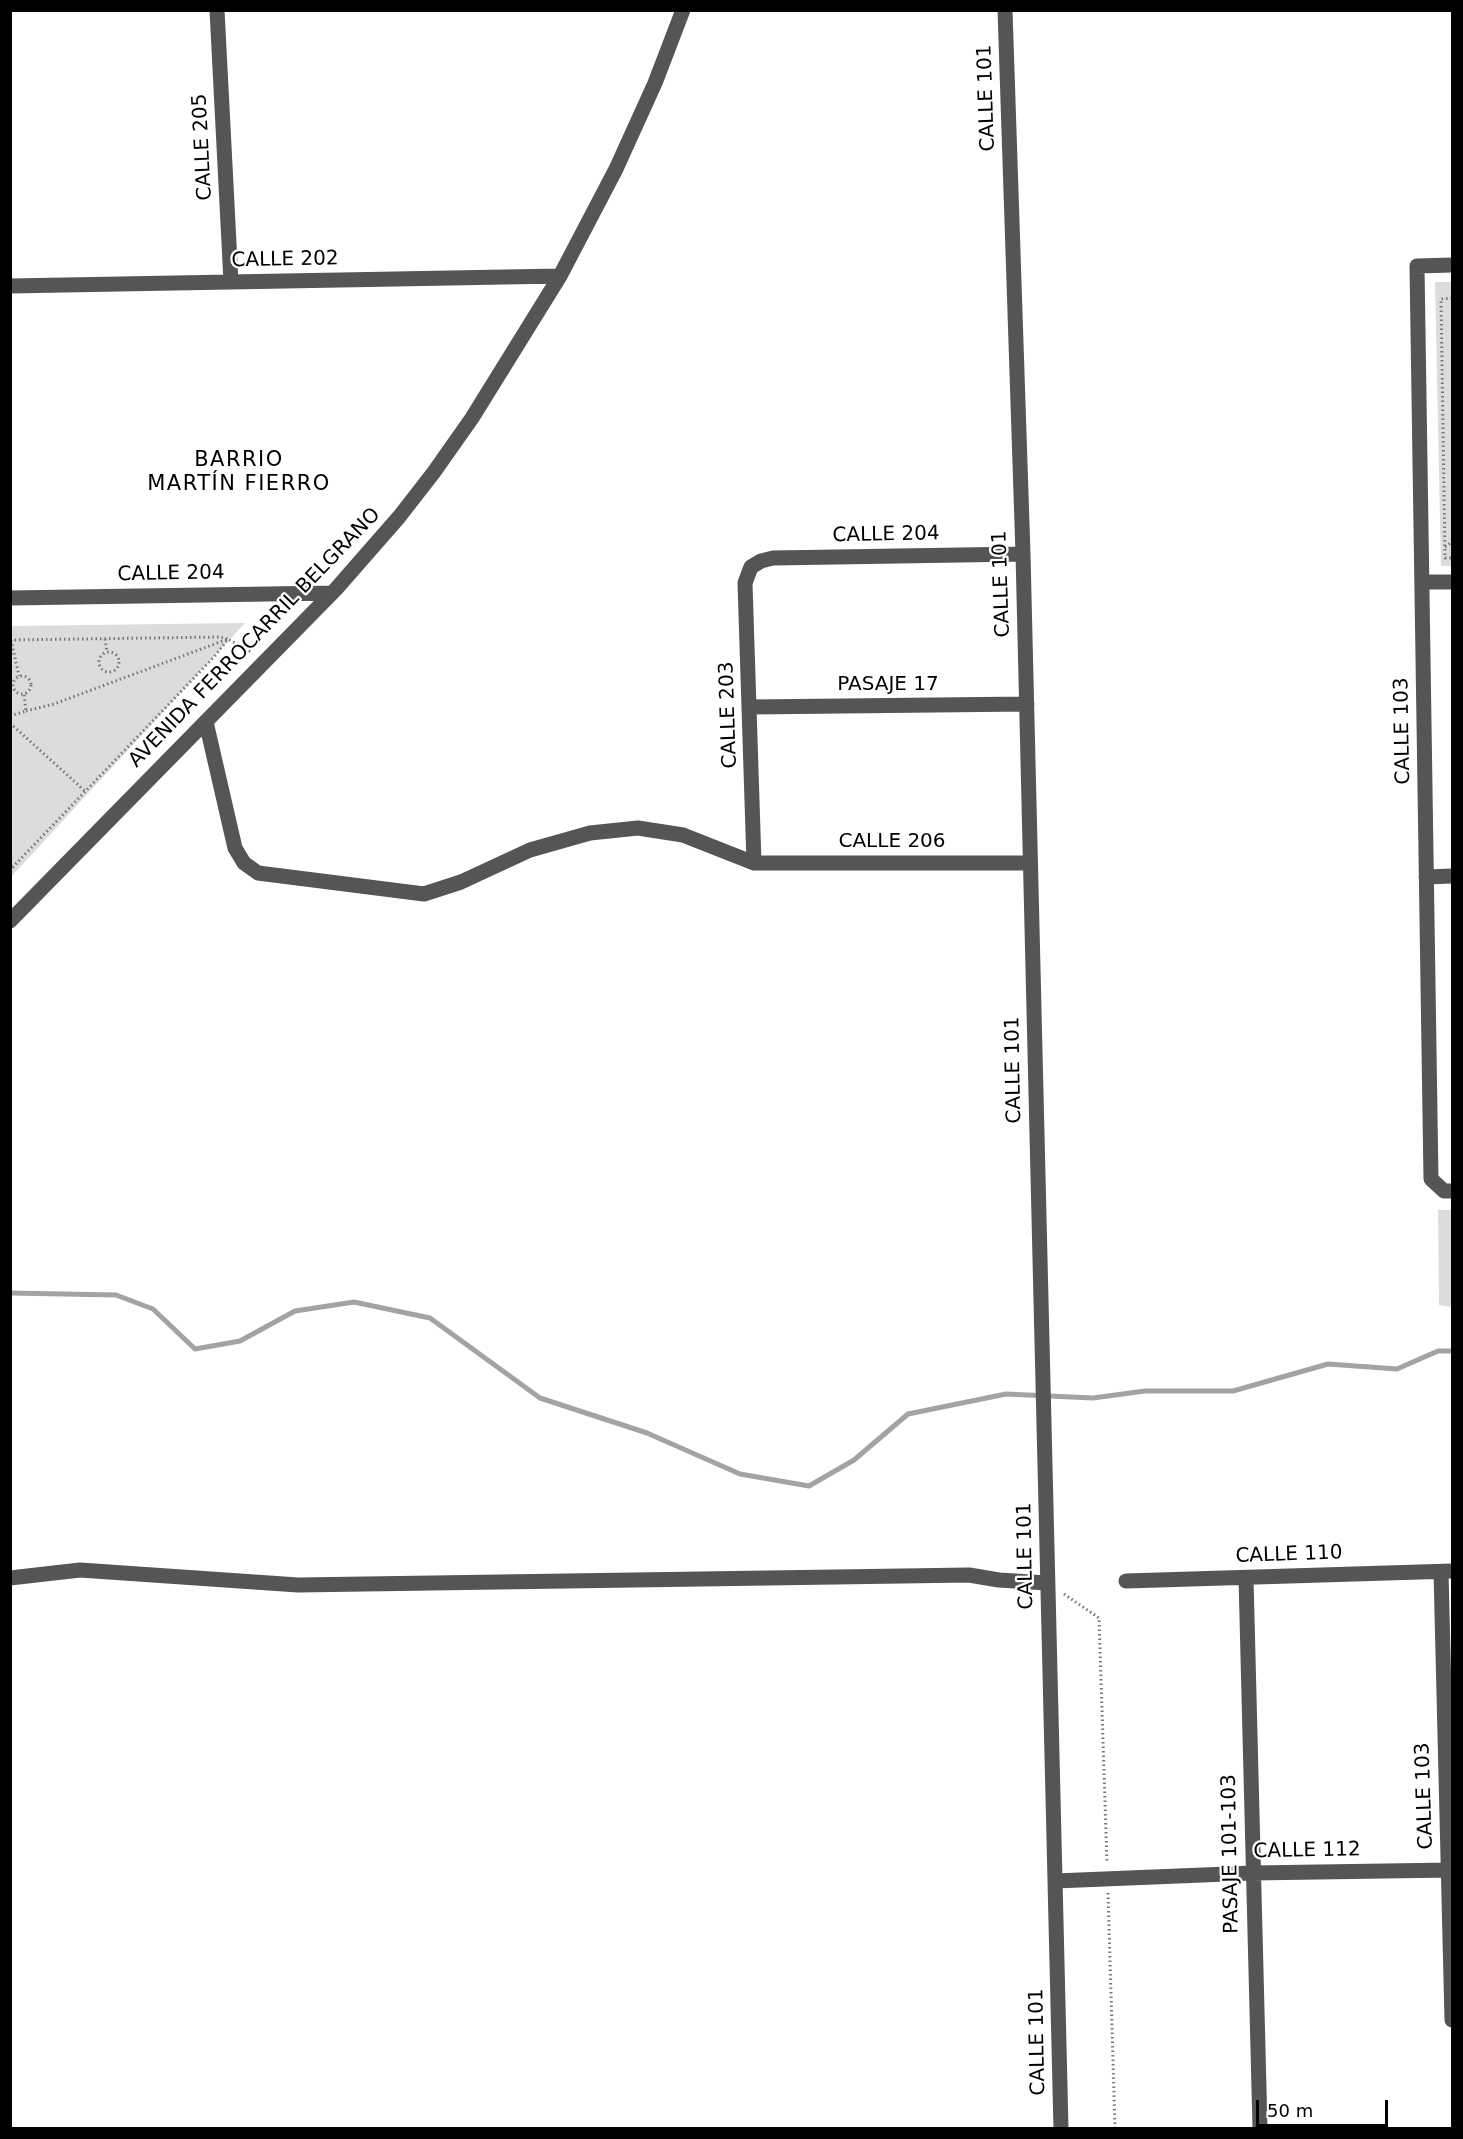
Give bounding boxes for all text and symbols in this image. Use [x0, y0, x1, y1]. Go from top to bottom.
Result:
street label: CALLE 101 [973, 44, 1001, 152]
street label: CALLE 205 [188, 93, 218, 201]
street label: CALLE 202 [231, 247, 339, 273]
district label: BARRIO MARTÍN FIERRO [147, 448, 331, 498]
street label: AVENIDA FERROCARRIL BELGRANO [124, 503, 386, 773]
street label: CALLE 204 [832, 522, 940, 548]
street label: CALLE 101 [988, 530, 1016, 638]
street label: CALLE 204 [117, 561, 225, 587]
street label: CALLE 203 [715, 661, 743, 769]
street label: PASAJE 17 [837, 673, 939, 697]
street label: CALLE 103 [1390, 677, 1416, 785]
street label: CALLE 206 [838, 830, 946, 854]
street label: CALLE 101 [1001, 1016, 1027, 1124]
street label: CALLE 101 [1013, 1502, 1039, 1610]
street label: CALLE 110 [1235, 1541, 1343, 1569]
street label: CALLE 103 [1411, 1742, 1439, 1850]
street label: PASAJE 101-103 [1218, 1774, 1244, 1934]
street label: CALLE 112 [1253, 1838, 1361, 1864]
street label: CALLE 101 [1025, 1988, 1051, 2096]
scale bar [1259, 2088, 1391, 2126]
text: 50 m [1267, 2100, 1313, 2121]

